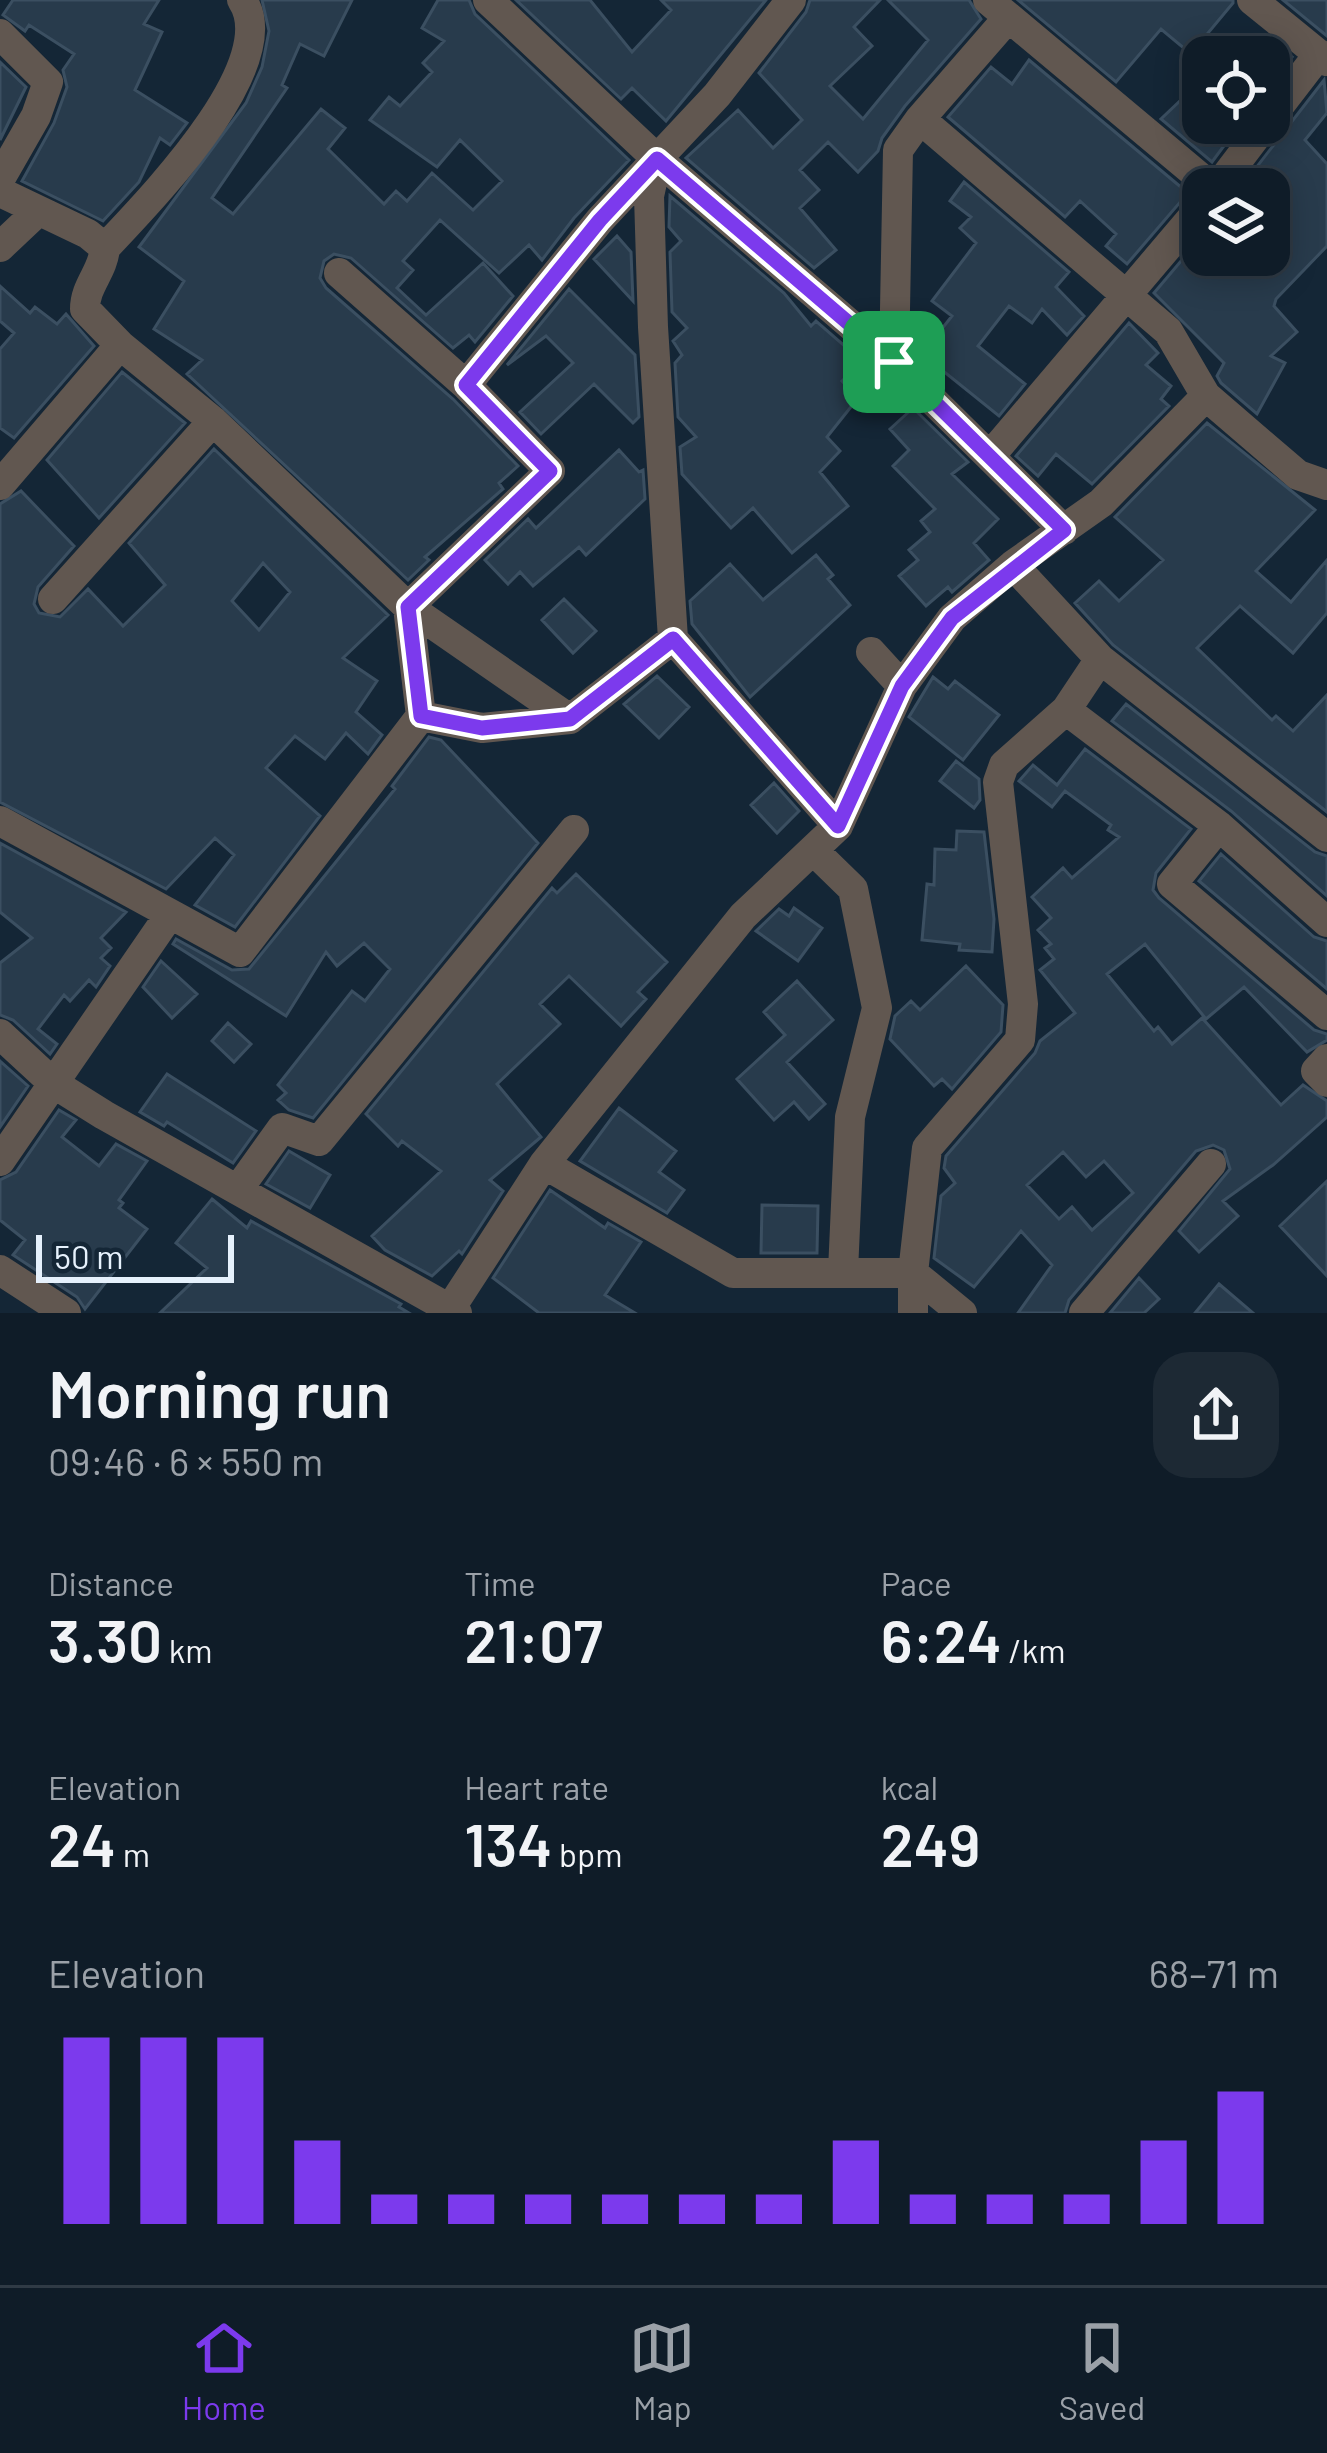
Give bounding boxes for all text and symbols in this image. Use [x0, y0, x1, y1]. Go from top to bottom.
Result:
map controls [1182, 36, 1290, 276]
button: locate [1182, 36, 1290, 144]
button: layers [1182, 168, 1290, 276]
pin [843, 311, 945, 413]
icon: arrive [861, 329, 927, 395]
scale bar [36, 1229, 234, 1282]
text: 50 m [54, 1236, 124, 1276]
text: Morning run [48, 1352, 391, 1431]
button: share [1153, 1352, 1279, 1478]
text: 09:46 · 6 × 550 m [48, 1437, 323, 1484]
text: Distance [48, 1563, 174, 1603]
text: Time [464, 1563, 536, 1603]
text: Pace [881, 1563, 952, 1603]
text: 3.30 [48, 1603, 162, 1675]
text: 21:07 [464, 1603, 603, 1675]
text: 6:24 [881, 1603, 1002, 1675]
text: km [162, 1630, 213, 1670]
text: /km [1002, 1630, 1065, 1670]
text: Elevation [48, 1767, 181, 1807]
text: Heart rate [464, 1767, 609, 1807]
text: kcal [881, 1767, 938, 1807]
text: 24 [48, 1807, 116, 1879]
text: 134 [464, 1807, 552, 1879]
text: 249 [881, 1807, 980, 1879]
text: m [116, 1834, 150, 1874]
text: bpm [552, 1834, 623, 1874]
text: Elevation [48, 1949, 205, 1996]
text: 68–71 m [1149, 1949, 1279, 1996]
tab: Home [182, 2315, 266, 2427]
tab: Map [629, 2315, 695, 2427]
tab: Saved [1059, 2315, 1145, 2427]

